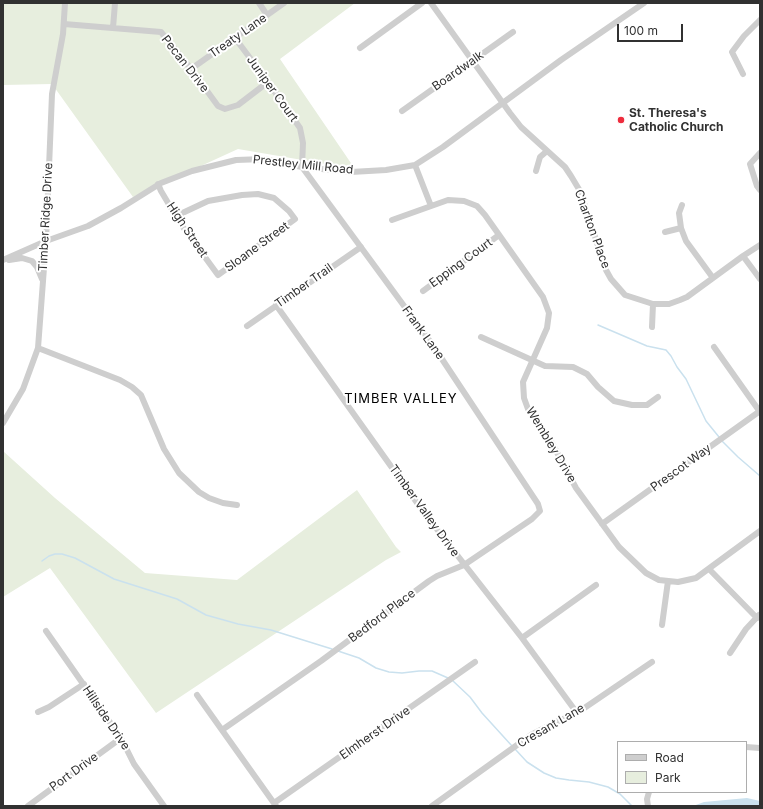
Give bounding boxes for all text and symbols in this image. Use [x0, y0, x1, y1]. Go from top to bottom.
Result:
street label: Treaty Lane [206, 11, 270, 61]
scale bar [619, 16, 685, 42]
text: 100 m [624, 23, 658, 38]
street label: Pecan Drive [158, 33, 212, 95]
street label: Boardwalk [429, 48, 487, 94]
street label: Juniper Court [243, 53, 301, 125]
place label: St. Theresa's Catholic Church [629, 106, 723, 134]
marker: St. Theresa's Catholic Church [616, 115, 626, 125]
street label: Prestley Mill Road [252, 153, 354, 177]
street label: Timber Ridge Drive [36, 162, 56, 272]
street label: Charlton Place [571, 188, 613, 270]
street label: High Street [163, 200, 211, 260]
street label: Sloane Street [222, 219, 292, 275]
street label: Epping Court [427, 235, 495, 291]
street label: Timber Trail [272, 261, 336, 311]
street label: Frank Lane [399, 303, 447, 363]
district label: TIMBER VALLEY [344, 391, 458, 407]
street label: Wembley Drive [523, 405, 579, 485]
street label: Prescot Way [648, 441, 714, 495]
street label: Timber Valley Drive [386, 462, 462, 560]
street label: Bedford Place [346, 586, 418, 646]
street label: Hillside Drive [79, 683, 133, 753]
street label: Cresant Lane [515, 701, 587, 751]
street label: Elmherst Drive [337, 703, 413, 763]
legend [617, 741, 747, 793]
street label: Port Drive [47, 750, 101, 794]
text: Road [655, 750, 684, 765]
text: Park [655, 770, 681, 785]

